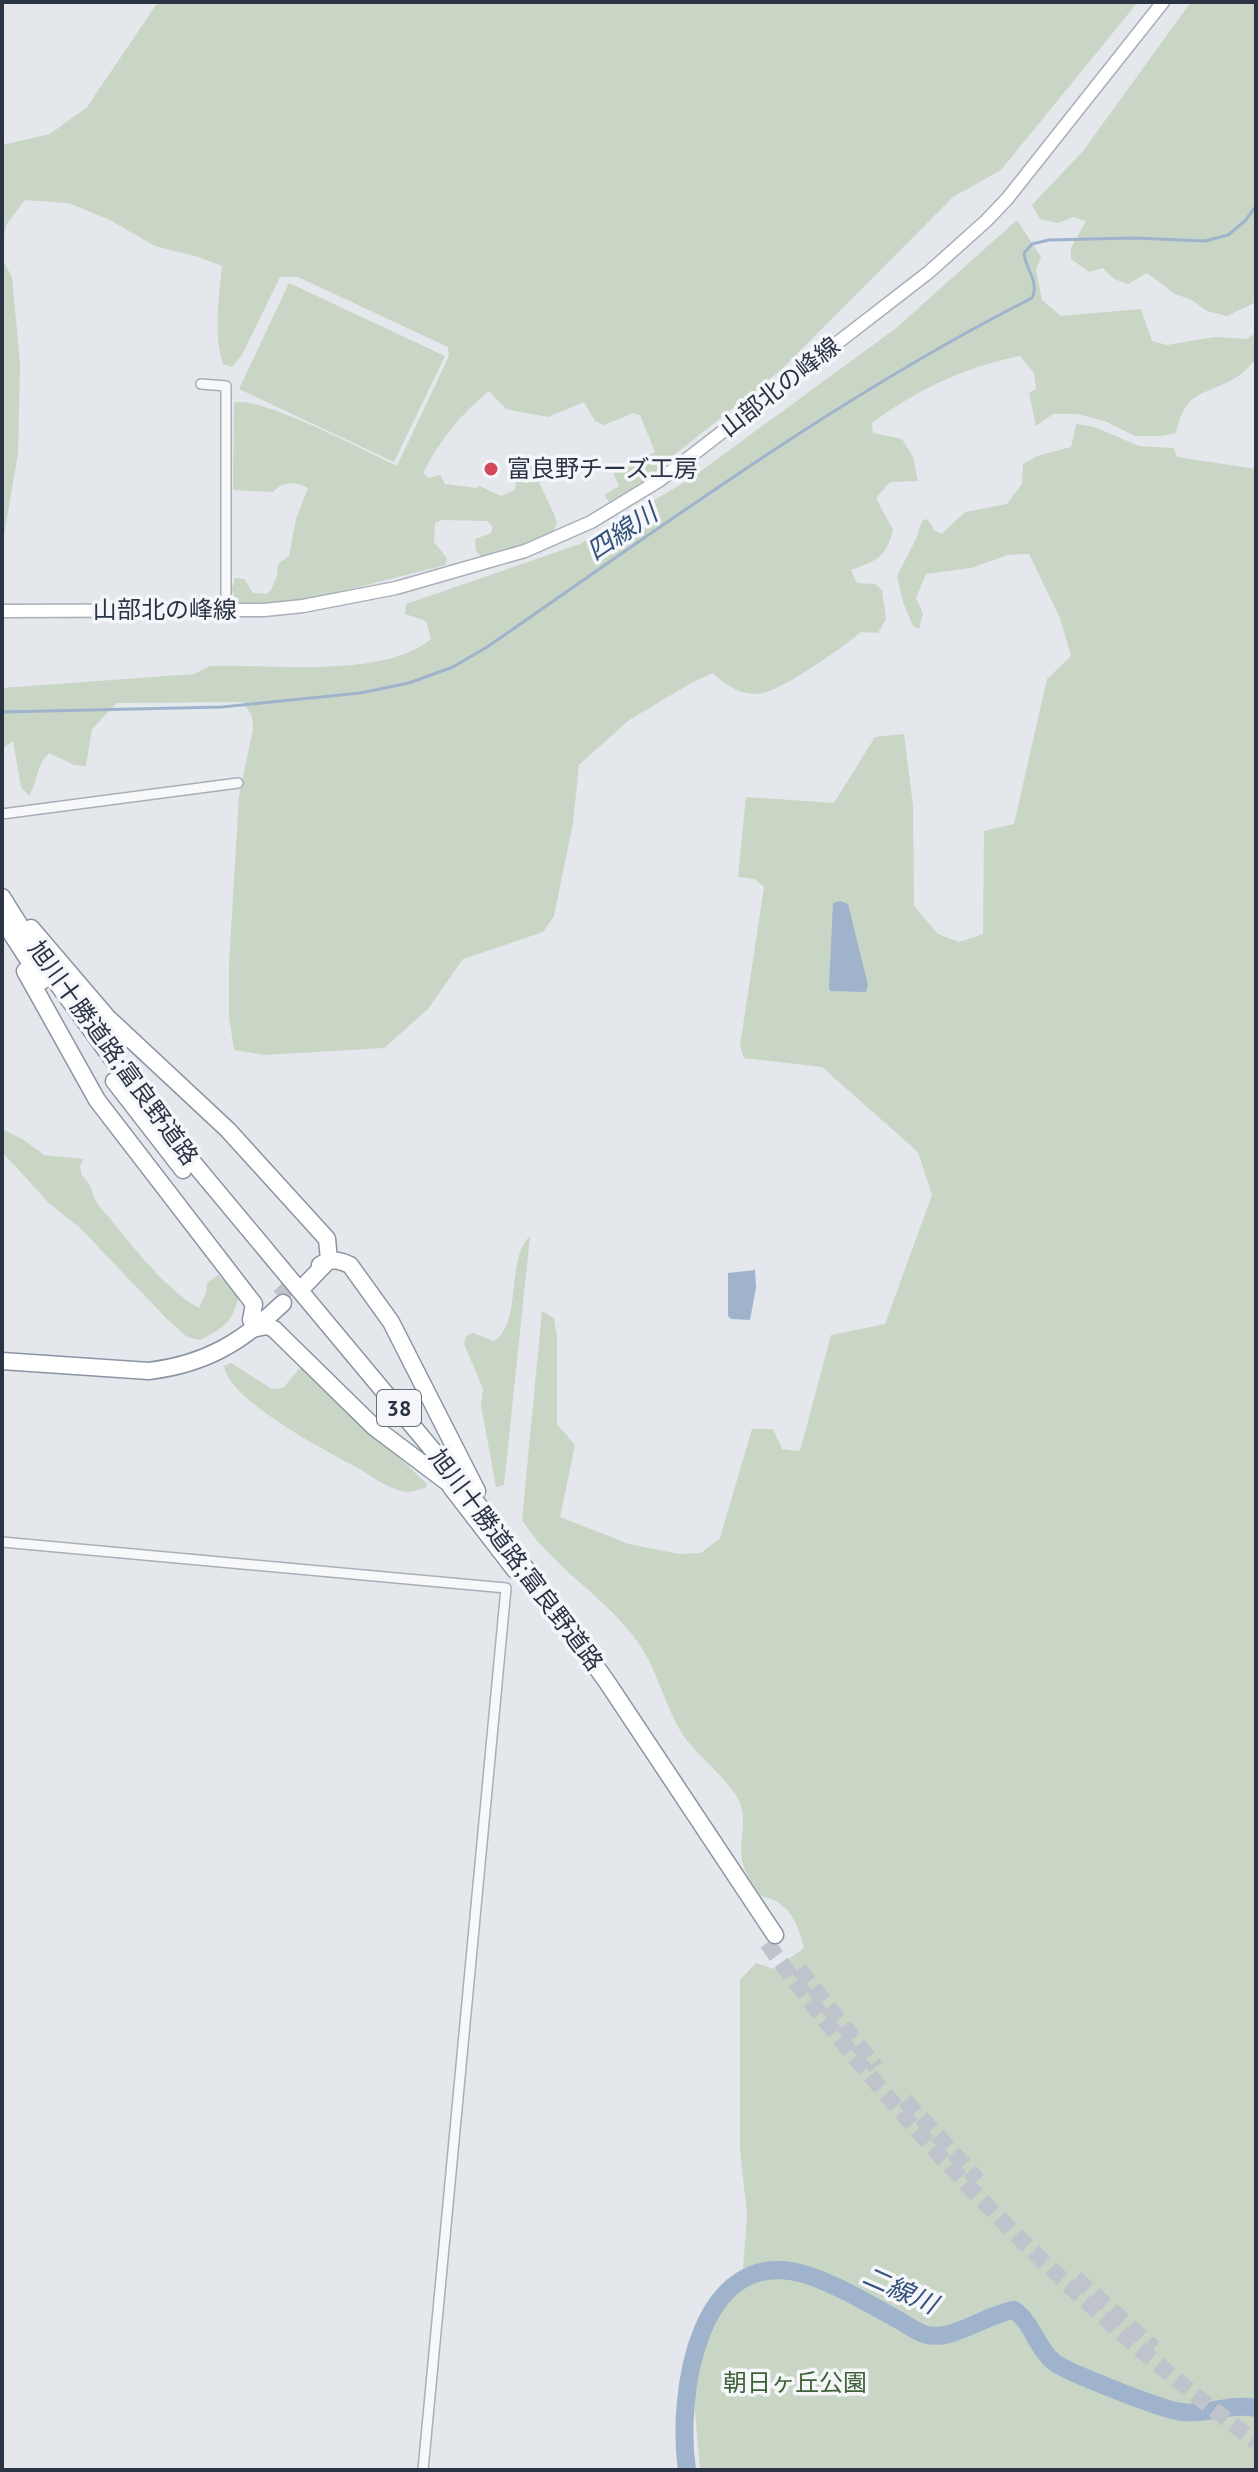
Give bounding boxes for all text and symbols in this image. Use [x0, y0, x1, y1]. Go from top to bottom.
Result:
street label: 山部北の峰線 [713, 330, 846, 443]
place label: 富良野チーズ工房 [507, 453, 698, 484]
marker: 富良野チーズ工房 [482, 460, 500, 478]
water label: 四線川 [580, 494, 666, 567]
street label: 山部北の峰線 [93, 594, 237, 625]
street label: 旭川十勝道路;富良野道路 [21, 934, 205, 1171]
road number: 38 [377, 1390, 421, 1426]
street label: 旭川十勝道路;富良野道路 [423, 1442, 610, 1677]
water label: 二線川 [858, 2259, 945, 2322]
park label: 朝日ヶ丘公園 [723, 2367, 867, 2398]

